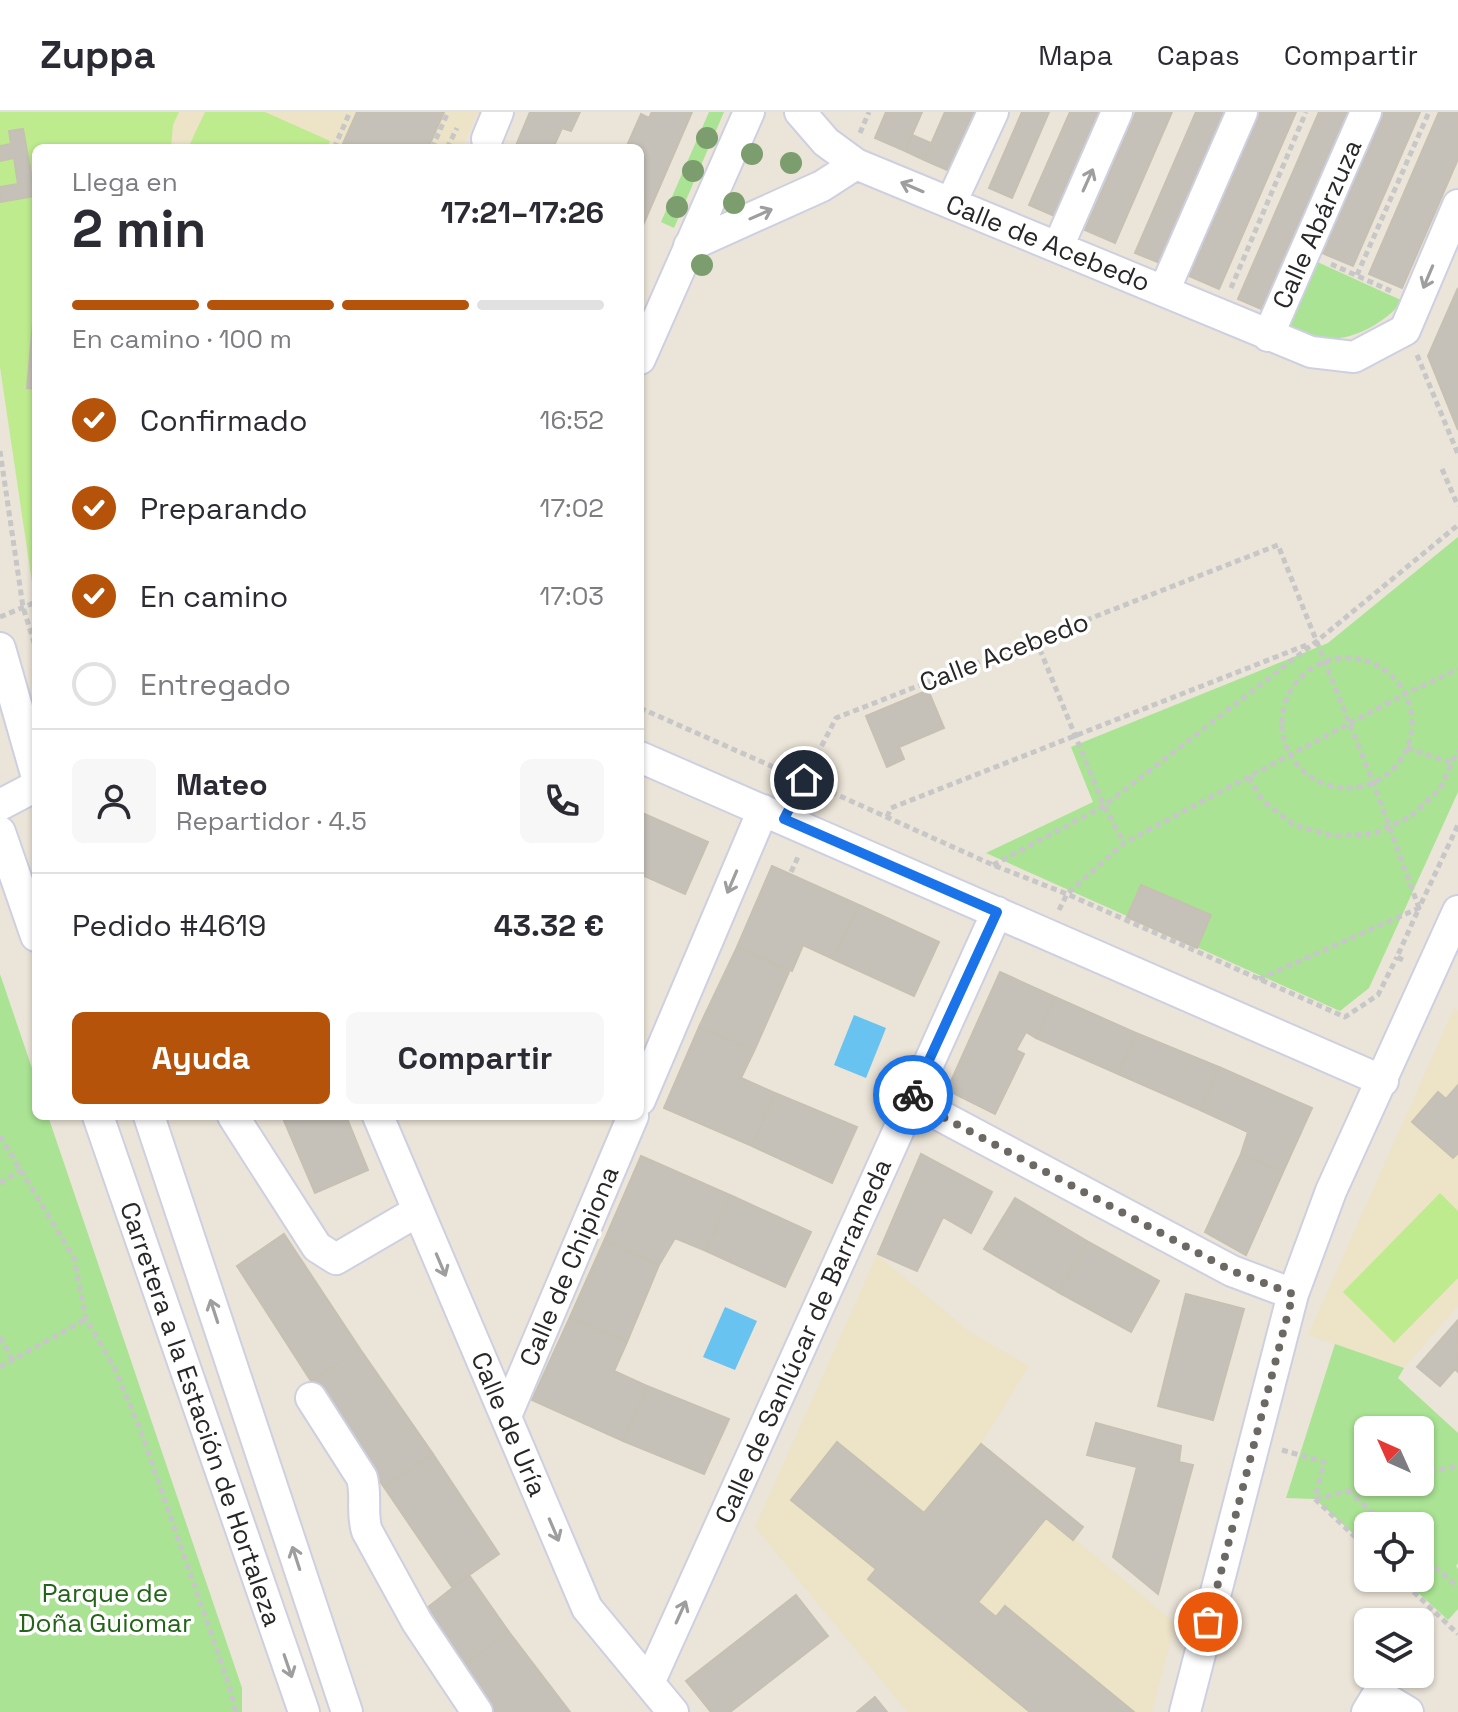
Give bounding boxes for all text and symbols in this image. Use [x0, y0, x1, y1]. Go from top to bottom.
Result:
text: Zuppa [40, 31, 156, 79]
text: Mapa [1038, 37, 1113, 73]
text: Capas [1157, 37, 1240, 73]
text: Compartir [1284, 37, 1418, 73]
street label: Calle Abárzuza [1264, 134, 1370, 314]
text: Llega en [72, 165, 178, 199]
one-way arrow [1081, 168, 1096, 192]
one-way arrow [900, 178, 925, 193]
street label: Calle de Acebedo [941, 187, 1155, 299]
text: 17:21–17:26 [441, 193, 604, 232]
text: 2 min [72, 196, 206, 262]
one-way arrow [748, 206, 772, 221]
one-way arrow [1419, 264, 1434, 289]
text: En camino · 100 m [72, 322, 292, 356]
icon: check [72, 398, 116, 442]
text: Confirmado [140, 401, 307, 440]
text: 16:52 [540, 403, 604, 437]
icon: check [72, 486, 116, 530]
text: Preparando [140, 489, 307, 528]
text: 17:02 [540, 491, 604, 525]
icon: check [72, 574, 116, 618]
text: En camino [140, 577, 288, 616]
text: 17:03 [540, 579, 604, 613]
street label: Calle Acebedo [915, 604, 1093, 700]
text: Entregado [140, 665, 291, 704]
pin [770, 746, 838, 814]
icon: home [782, 758, 826, 802]
button: person [72, 759, 156, 843]
button: phone [520, 759, 604, 843]
text: Mateo [176, 765, 268, 804]
text: Repartidor · 4.5 [176, 804, 367, 838]
one-way arrow [724, 869, 739, 894]
text: Pedido #4619 [72, 906, 266, 945]
text: 43.32 € [494, 906, 604, 945]
button: Ayuda [72, 1012, 330, 1104]
button: Compartir [346, 1012, 604, 1104]
courier [873, 1055, 953, 1135]
icon: bike [891, 1073, 935, 1117]
street label: Calle de Sanlúcar de Barrameda [707, 1153, 899, 1529]
street label: Calle de Chipiona [511, 1161, 627, 1371]
street label: Carretera a la Estación de Hortaleza [112, 1197, 290, 1631]
one-way arrow [435, 1252, 450, 1277]
one-way arrow [206, 1299, 221, 1325]
street label: Calle de Uría [463, 1347, 555, 1501]
north arrow [1354, 1416, 1434, 1496]
map controls [1354, 1416, 1434, 1688]
button: locate [1354, 1512, 1434, 1592]
one-way arrow [547, 1517, 562, 1542]
one-way arrow [287, 1546, 302, 1571]
park label: Parque de Doña Guiomar [18, 1576, 192, 1640]
pin [1174, 1588, 1242, 1656]
one-way arrow [675, 1600, 690, 1625]
icon: bag [1186, 1600, 1230, 1644]
button: layers [1354, 1608, 1434, 1688]
one-way arrow [282, 1653, 297, 1678]

